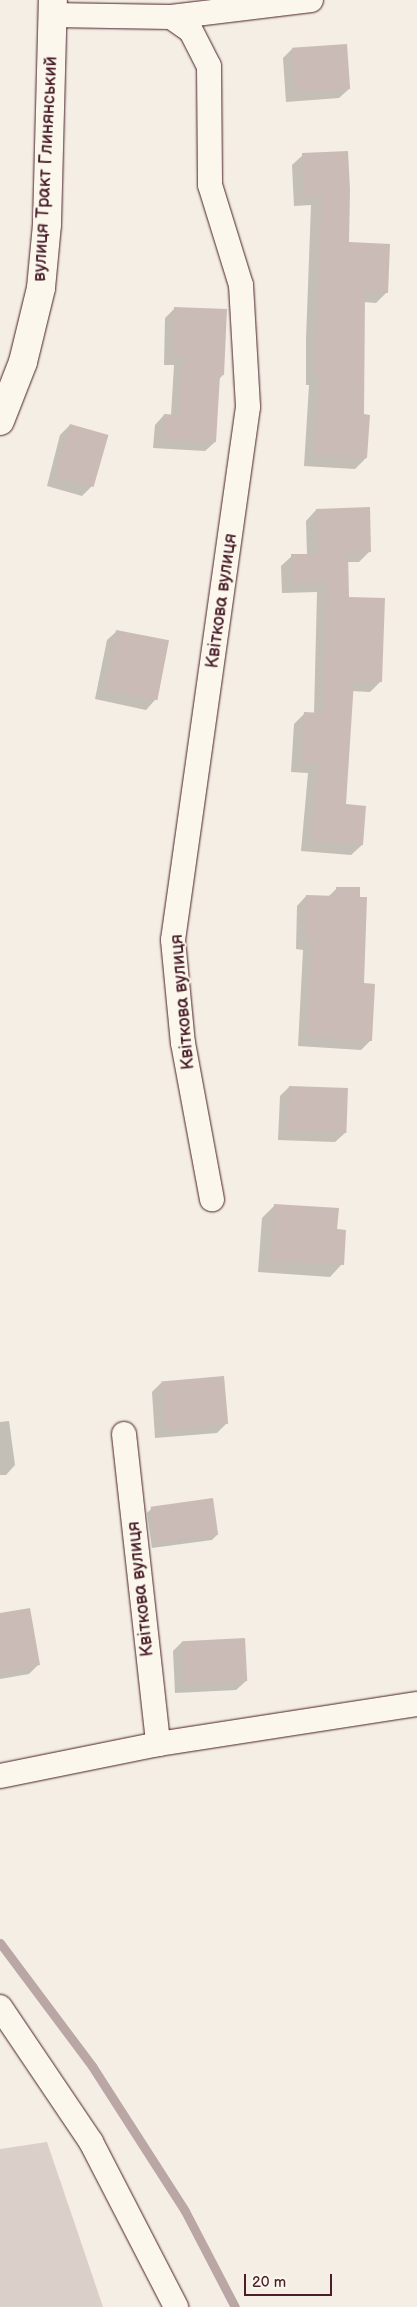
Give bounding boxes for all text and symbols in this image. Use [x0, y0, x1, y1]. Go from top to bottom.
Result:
street label: вулиця Тракт Глинянський [29, 56, 63, 282]
street label: Квіткова вулиця [202, 532, 242, 670]
street label: Квіткова вулиця [166, 933, 200, 1071]
street label: Квіткова вулиця [123, 1520, 159, 1658]
scale bar [247, 2264, 334, 2296]
text: 20 m [252, 2273, 286, 2292]

